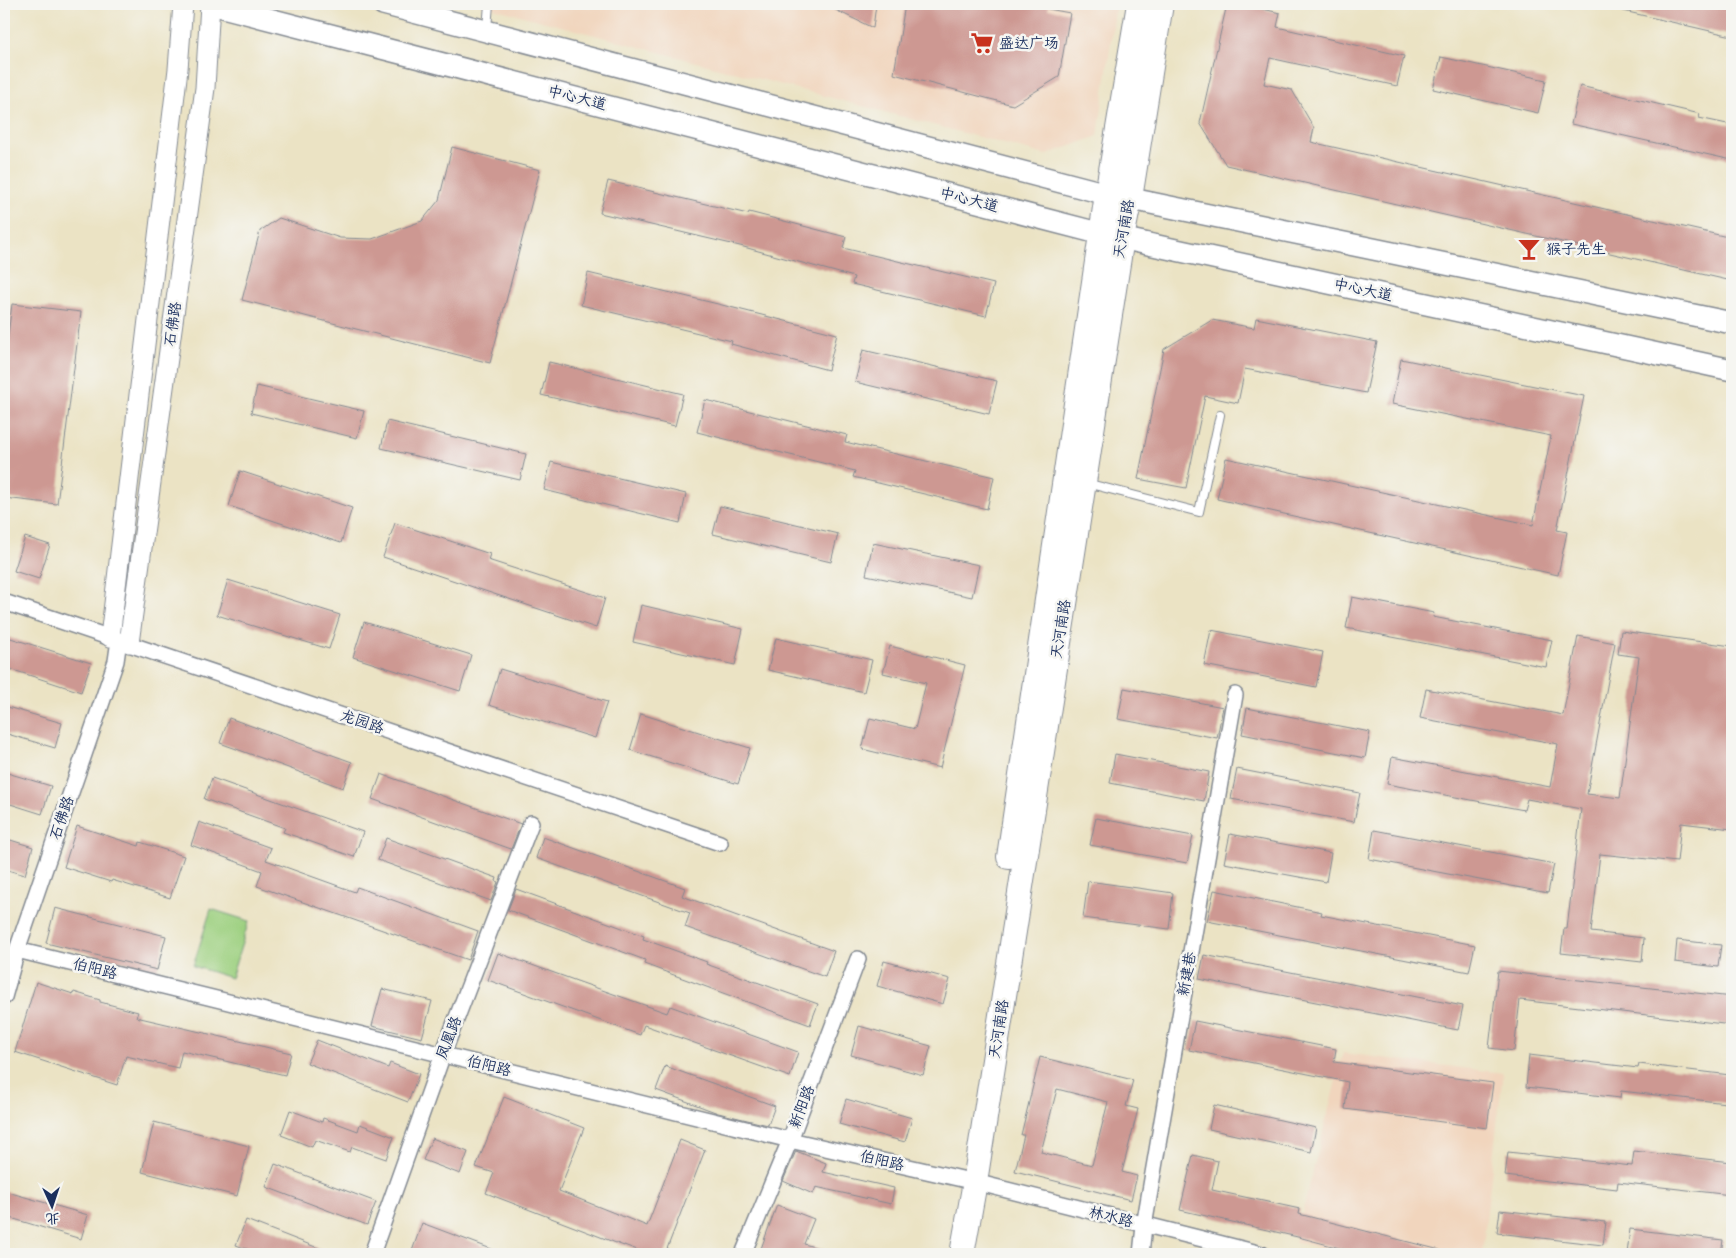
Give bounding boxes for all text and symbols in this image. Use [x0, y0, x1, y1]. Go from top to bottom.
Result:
supermarket icon: 盛达广场 [969, 30, 995, 56]
place label: 盛达广场 [999, 34, 1059, 53]
street label: 中心大道 [546, 82, 608, 114]
street label: 中心大道 [938, 184, 1000, 216]
street label: 天河南路 [1109, 198, 1139, 260]
bar icon: 猴子先生 [1516, 236, 1542, 262]
place label: 猴子先生 [1546, 240, 1606, 259]
street label: 中心大道 [1332, 274, 1394, 306]
street label: 石佛路 [160, 300, 186, 348]
street label: 天河南路 [1047, 598, 1075, 660]
street label: 龙园路 [338, 706, 386, 738]
street label: 石佛路 [46, 794, 78, 842]
street label: 新建巷 [1174, 950, 1200, 998]
street label: 伯阳路 [71, 954, 119, 984]
street label: 天河南路 [985, 998, 1013, 1060]
street label: 凤凰路 [432, 1014, 466, 1062]
street label: 伯阳路 [465, 1051, 513, 1081]
street label: 新阳路 [785, 1083, 819, 1131]
street label: 伯阳路 [858, 1147, 906, 1175]
north arrow [28, 1180, 78, 1230]
street label: 林水路 [1087, 1202, 1135, 1232]
text: 北 [45, 1210, 60, 1227]

